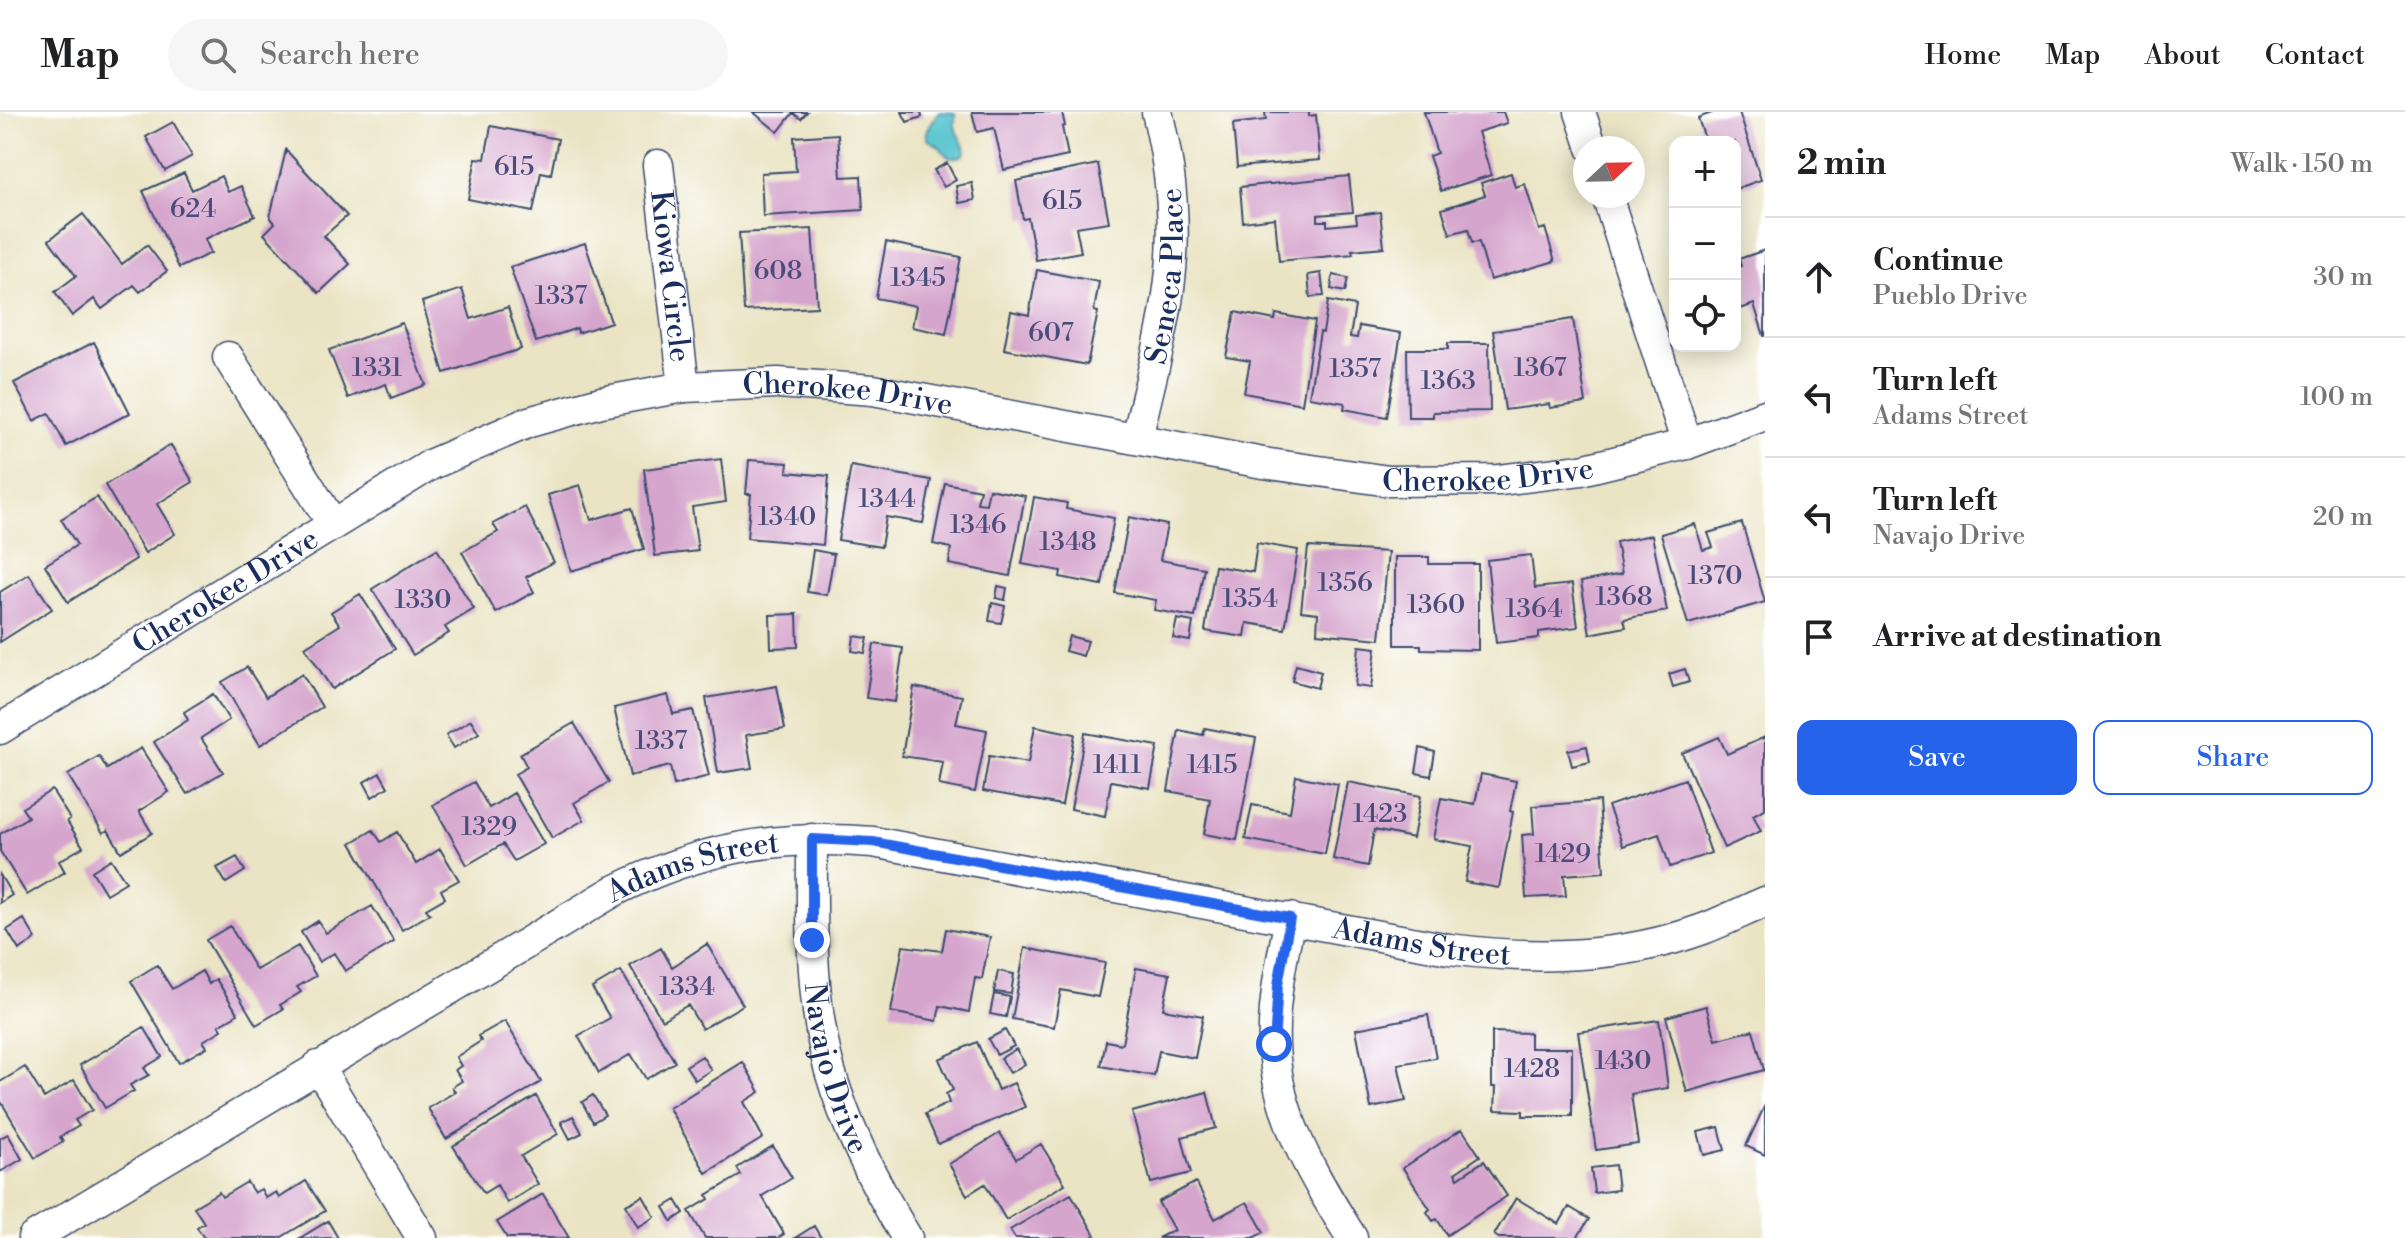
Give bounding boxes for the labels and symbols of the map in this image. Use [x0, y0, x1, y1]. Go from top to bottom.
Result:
north arrow [1573, 136, 1645, 208]
house number: 615 [494, 151, 534, 183]
house number: 615 [1042, 185, 1082, 217]
street label: Seneca Place [1137, 187, 1193, 368]
street label: Kiowa Circle [641, 188, 699, 364]
house number: 624 [170, 193, 216, 225]
house number: 608 [754, 255, 802, 287]
house number: 1345 [890, 262, 946, 294]
house number: 1337 [535, 280, 587, 312]
house number: 607 [1028, 317, 1074, 349]
house number: 1331 [352, 352, 402, 384]
house number: 1367 [1513, 352, 1567, 384]
house number: 1357 [1329, 353, 1381, 385]
street label: Cherokee Drive [742, 365, 956, 425]
house number: 1363 [1420, 365, 1476, 397]
street label: Cherokee Drive [1382, 450, 1598, 501]
house number: 1344 [858, 483, 916, 515]
house number: 1340 [758, 501, 816, 533]
house number: 1346 [949, 509, 1007, 541]
street label: Cherokee Drive [125, 520, 326, 663]
house number: 1348 [1039, 526, 1097, 558]
house number: 1370 [1688, 560, 1742, 592]
house number: 1356 [1317, 567, 1373, 599]
house number: 1368 [1595, 581, 1653, 613]
house number: 1354 [1222, 583, 1278, 615]
house number: 1330 [394, 584, 452, 616]
house number: 1360 [1407, 589, 1465, 621]
house number: 1364 [1505, 593, 1563, 625]
house number: 1337 [635, 725, 687, 757]
house number: 1411 [1093, 749, 1141, 781]
house number: 1415 [1186, 749, 1238, 781]
house number: 1423 [1353, 798, 1407, 830]
house number: 1329 [461, 811, 517, 843]
street label: Adams Street [599, 824, 781, 912]
house number: 1429 [1535, 838, 1591, 870]
street label: Adams Street [1329, 910, 1512, 975]
route end [794, 922, 830, 958]
house number: 1334 [659, 971, 715, 1003]
street label: Navajo Drive [795, 981, 877, 1160]
route start [1256, 1026, 1292, 1062]
house number: 1430 [1594, 1045, 1652, 1077]
house number: 1428 [1504, 1053, 1560, 1085]

